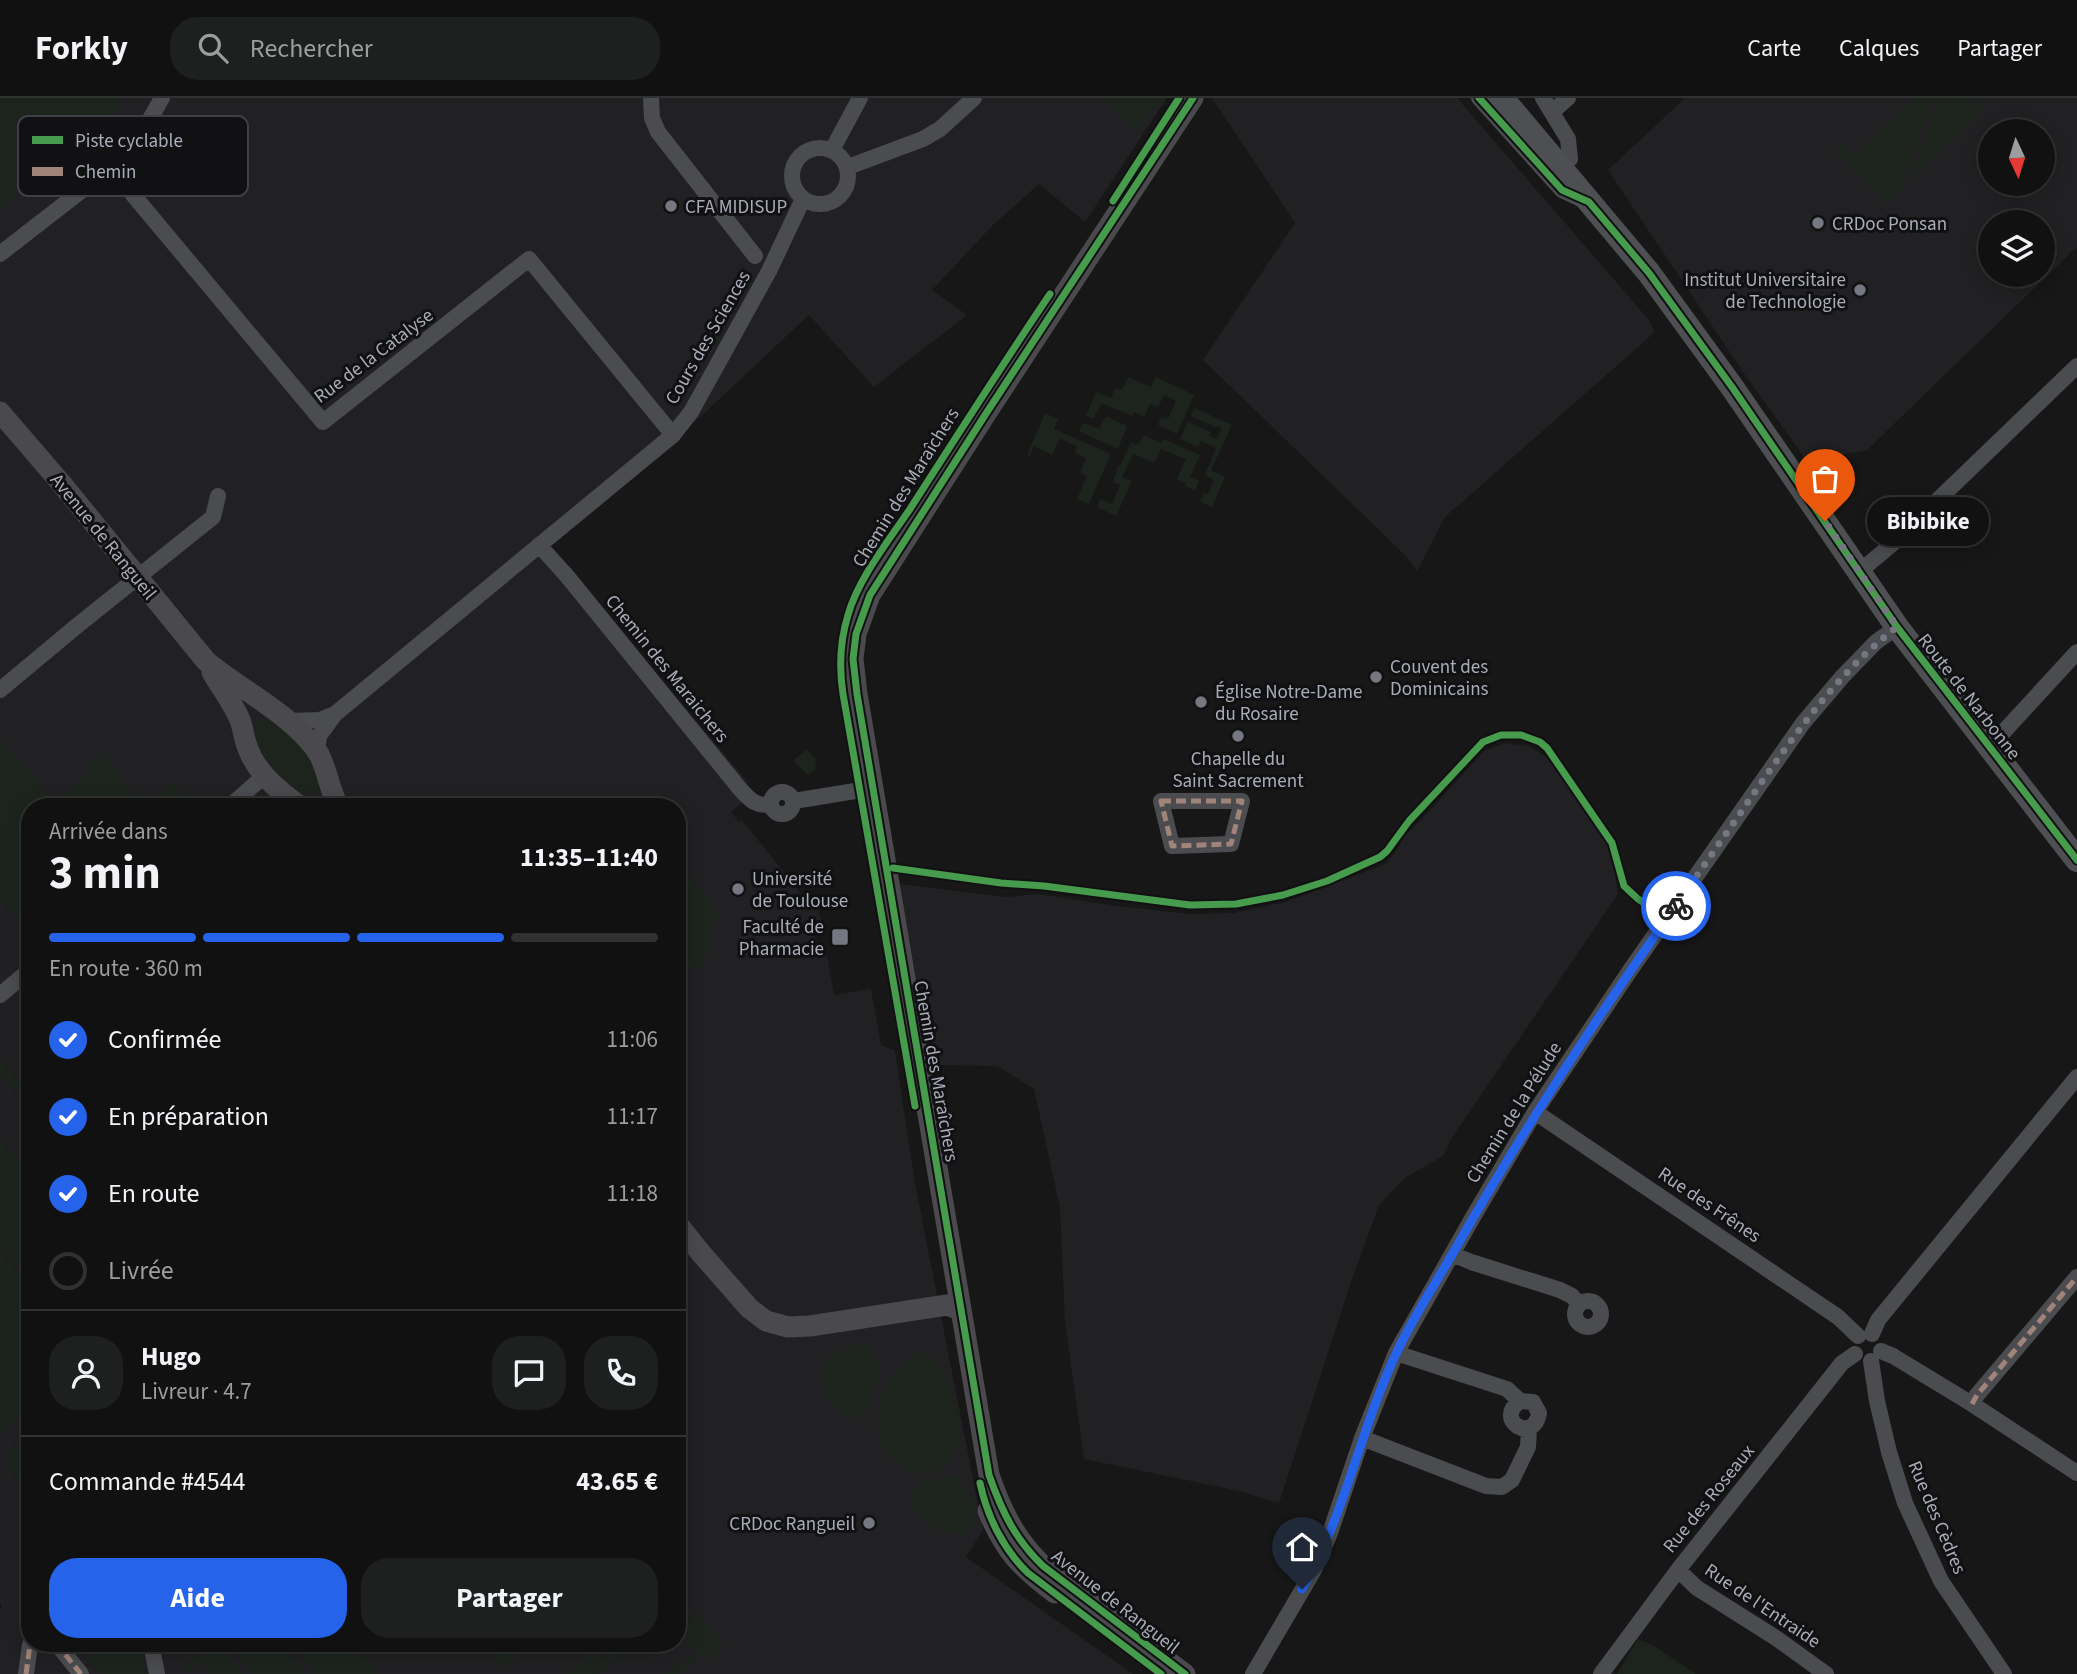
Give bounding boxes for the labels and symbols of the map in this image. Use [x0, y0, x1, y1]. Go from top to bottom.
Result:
legend [18, 116, 248, 196]
north arrow [1978, 119, 2054, 196]
text: Piste cyclable [75, 128, 183, 155]
text: Chemin [75, 159, 136, 186]
place label: CFA MIDISUP [685, 194, 787, 221]
marker: CFA MIDISUP [663, 198, 679, 214]
place label: CRDoc Ponsan [1832, 211, 1947, 238]
marker: CRDoc Ponsan [1810, 215, 1826, 231]
street label: Cours des Sciences [659, 266, 758, 410]
place label: Institut Universitaire de Technologie [1684, 267, 1846, 316]
marker: Institut Universitaire de Technologie [1852, 282, 1868, 298]
street label: Rue de la Catalyse [309, 302, 439, 410]
street label: Chemin des Maraîchers [846, 403, 966, 573]
pin [1795, 449, 1855, 521]
street label: Avenue de Rangueil [43, 468, 162, 606]
callout: Bibibike [1867, 496, 1990, 546]
street label: Chemin des Maraichers [599, 589, 735, 749]
street label: Route de Narbonne [1911, 628, 2027, 766]
place label: Couvent des Dominicains [1390, 654, 1489, 703]
marker: Couvent des Dominicains [1368, 669, 1384, 685]
place label: Église Notre-Dame du Rosaire [1215, 679, 1362, 728]
marker: Église Notre-Dame du Rosaire [1193, 694, 1209, 710]
marker: Chapelle du Saint Sacrement [1230, 728, 1246, 744]
place label: Chapelle du Saint Sacrement [1172, 746, 1304, 795]
place label: Université de Toulouse [752, 866, 848, 915]
courier [1641, 871, 1711, 941]
marker: Université de Toulouse [730, 881, 746, 897]
place label: Faculté de Pharmacie [739, 914, 824, 963]
marker: Faculté de Pharmacie [830, 927, 850, 947]
street label: Chemin des Maraîchers [906, 978, 965, 1164]
street label: Chemin de la Pélude [1460, 1037, 1569, 1189]
street label: Rue des Frênes [1652, 1161, 1766, 1250]
street label: Rue des Roseaux [1657, 1439, 1762, 1559]
street label: Rue des Cèdres [1901, 1457, 1973, 1578]
place label: CRDoc Rangueil [729, 1511, 855, 1538]
marker: CRDoc Rangueil [861, 1515, 877, 1531]
pin [1272, 1517, 1332, 1589]
street label: Avenue de Rangueil [1045, 1544, 1185, 1661]
street label: Rue de l'Entraide [1699, 1557, 1826, 1655]

